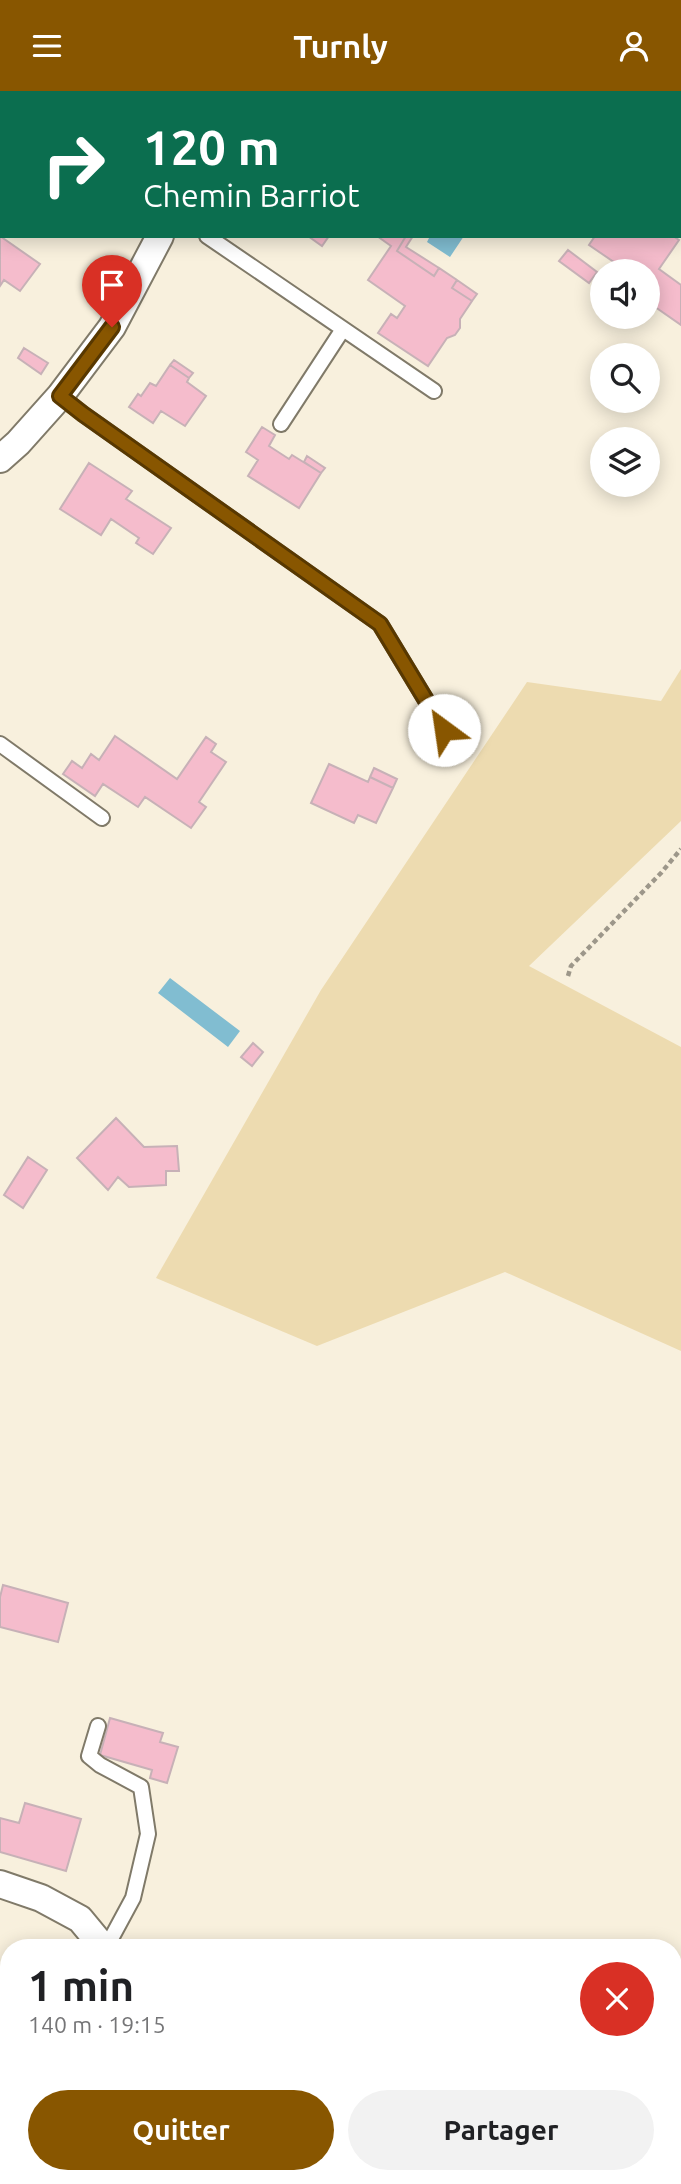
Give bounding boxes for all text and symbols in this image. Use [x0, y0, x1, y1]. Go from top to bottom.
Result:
icon: menu [28, 27, 66, 65]
icon: person [615, 27, 653, 65]
text: Turnly [293, 28, 388, 64]
icon: right [28, 119, 119, 210]
text: 120 m [143, 119, 280, 174]
text: Chemin Barriot [143, 177, 360, 213]
pin [82, 255, 142, 327]
map controls [590, 259, 660, 497]
button: sound [590, 259, 660, 329]
icon: arrive [93, 266, 131, 304]
button: search [590, 343, 660, 413]
button: layers [590, 427, 660, 497]
position arrow [407, 693, 481, 767]
text: 1 min [28, 1962, 134, 2009]
button: close [580, 1962, 654, 2036]
text: 140 m · 19:15 [28, 2012, 166, 2037]
button: Quitter [28, 2090, 334, 2170]
button: Partager [348, 2090, 654, 2170]

